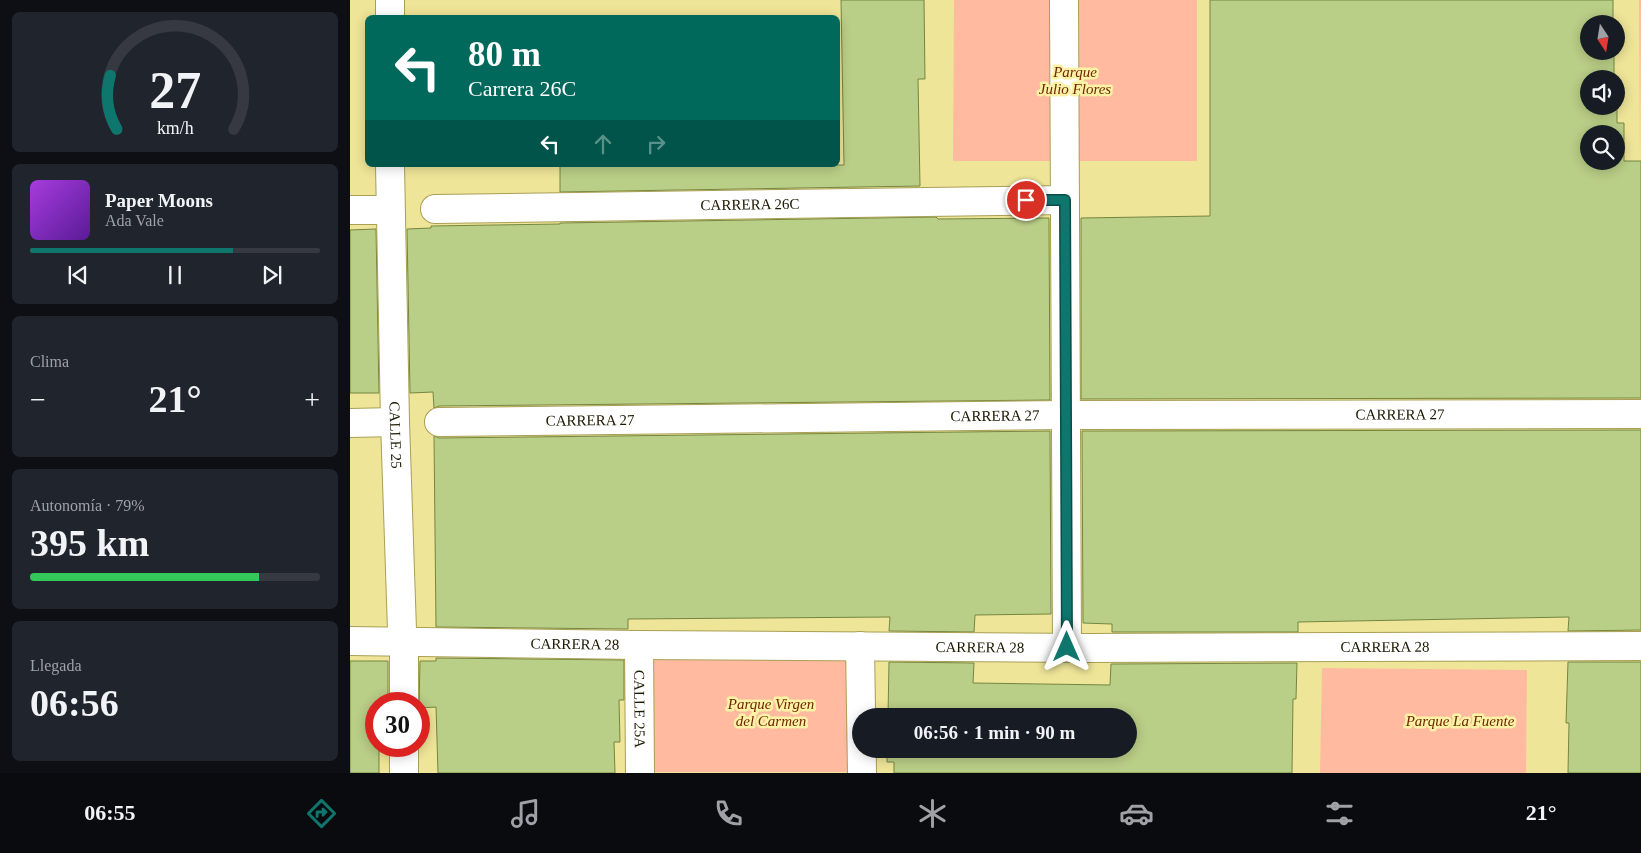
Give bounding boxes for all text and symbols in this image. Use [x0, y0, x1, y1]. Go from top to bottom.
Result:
north arrow [1580, 15, 1625, 60]
map controls [1580, 15, 1625, 170]
icon: left [385, 35, 450, 100]
text: 80 m [468, 35, 541, 74]
text: 27 [149, 62, 201, 119]
park label: Parque Julio Flores [1039, 64, 1111, 97]
button: sound [1580, 70, 1625, 115]
text: Carrera 26C [468, 76, 576, 101]
text: km/h [157, 118, 193, 138]
button: search [1580, 125, 1625, 170]
icon: left [536, 130, 564, 158]
icon: ahead [589, 130, 617, 158]
icon: right [642, 130, 670, 158]
pin [1005, 179, 1047, 221]
icon: arrive [1012, 186, 1040, 214]
text: Paper Moons [105, 190, 213, 211]
street label: CARRERA 26C [700, 196, 800, 213]
text: Ada Vale [105, 212, 164, 229]
icon: previous [64, 261, 92, 289]
icon: pause [161, 261, 189, 289]
icon: next [258, 261, 286, 289]
text: Clima [30, 353, 69, 370]
text: 21° [148, 378, 202, 420]
text: − [30, 384, 46, 415]
text: + [304, 384, 320, 415]
street label: CALLE 25 [387, 401, 405, 469]
street label: CARRERA 27 [1356, 406, 1445, 422]
street label: CARRERA 27 [950, 407, 1040, 424]
street label: CARRERA 27 [545, 412, 635, 429]
text: Autonomía · 79% [30, 497, 145, 514]
text: 395 km [30, 522, 149, 564]
position arrow [1040, 620, 1092, 672]
street label: CARRERA 28 [530, 635, 620, 653]
street label: CARRERA 28 [935, 639, 1024, 656]
street label: CARRERA 28 [1341, 639, 1429, 655]
text: Llegada [30, 657, 82, 674]
street label: CALLE 25A [631, 670, 648, 748]
text: 06:56 [30, 682, 119, 724]
speed limit sign: 30 [365, 692, 430, 757]
park label: Parque Virgen del Carmen [727, 696, 814, 729]
park label: Parque La Fuente [1405, 713, 1515, 729]
text: 06:56 · 1 min · 90 m [914, 722, 1075, 743]
icon: directions [304, 796, 339, 831]
icon: music [508, 796, 543, 831]
icon: phone [711, 796, 746, 831]
icon: climate [915, 796, 950, 831]
icon: car [1119, 796, 1154, 831]
icon: filters [1322, 796, 1357, 831]
text: 06:55 [84, 800, 136, 825]
text: 21° [1526, 800, 1557, 825]

